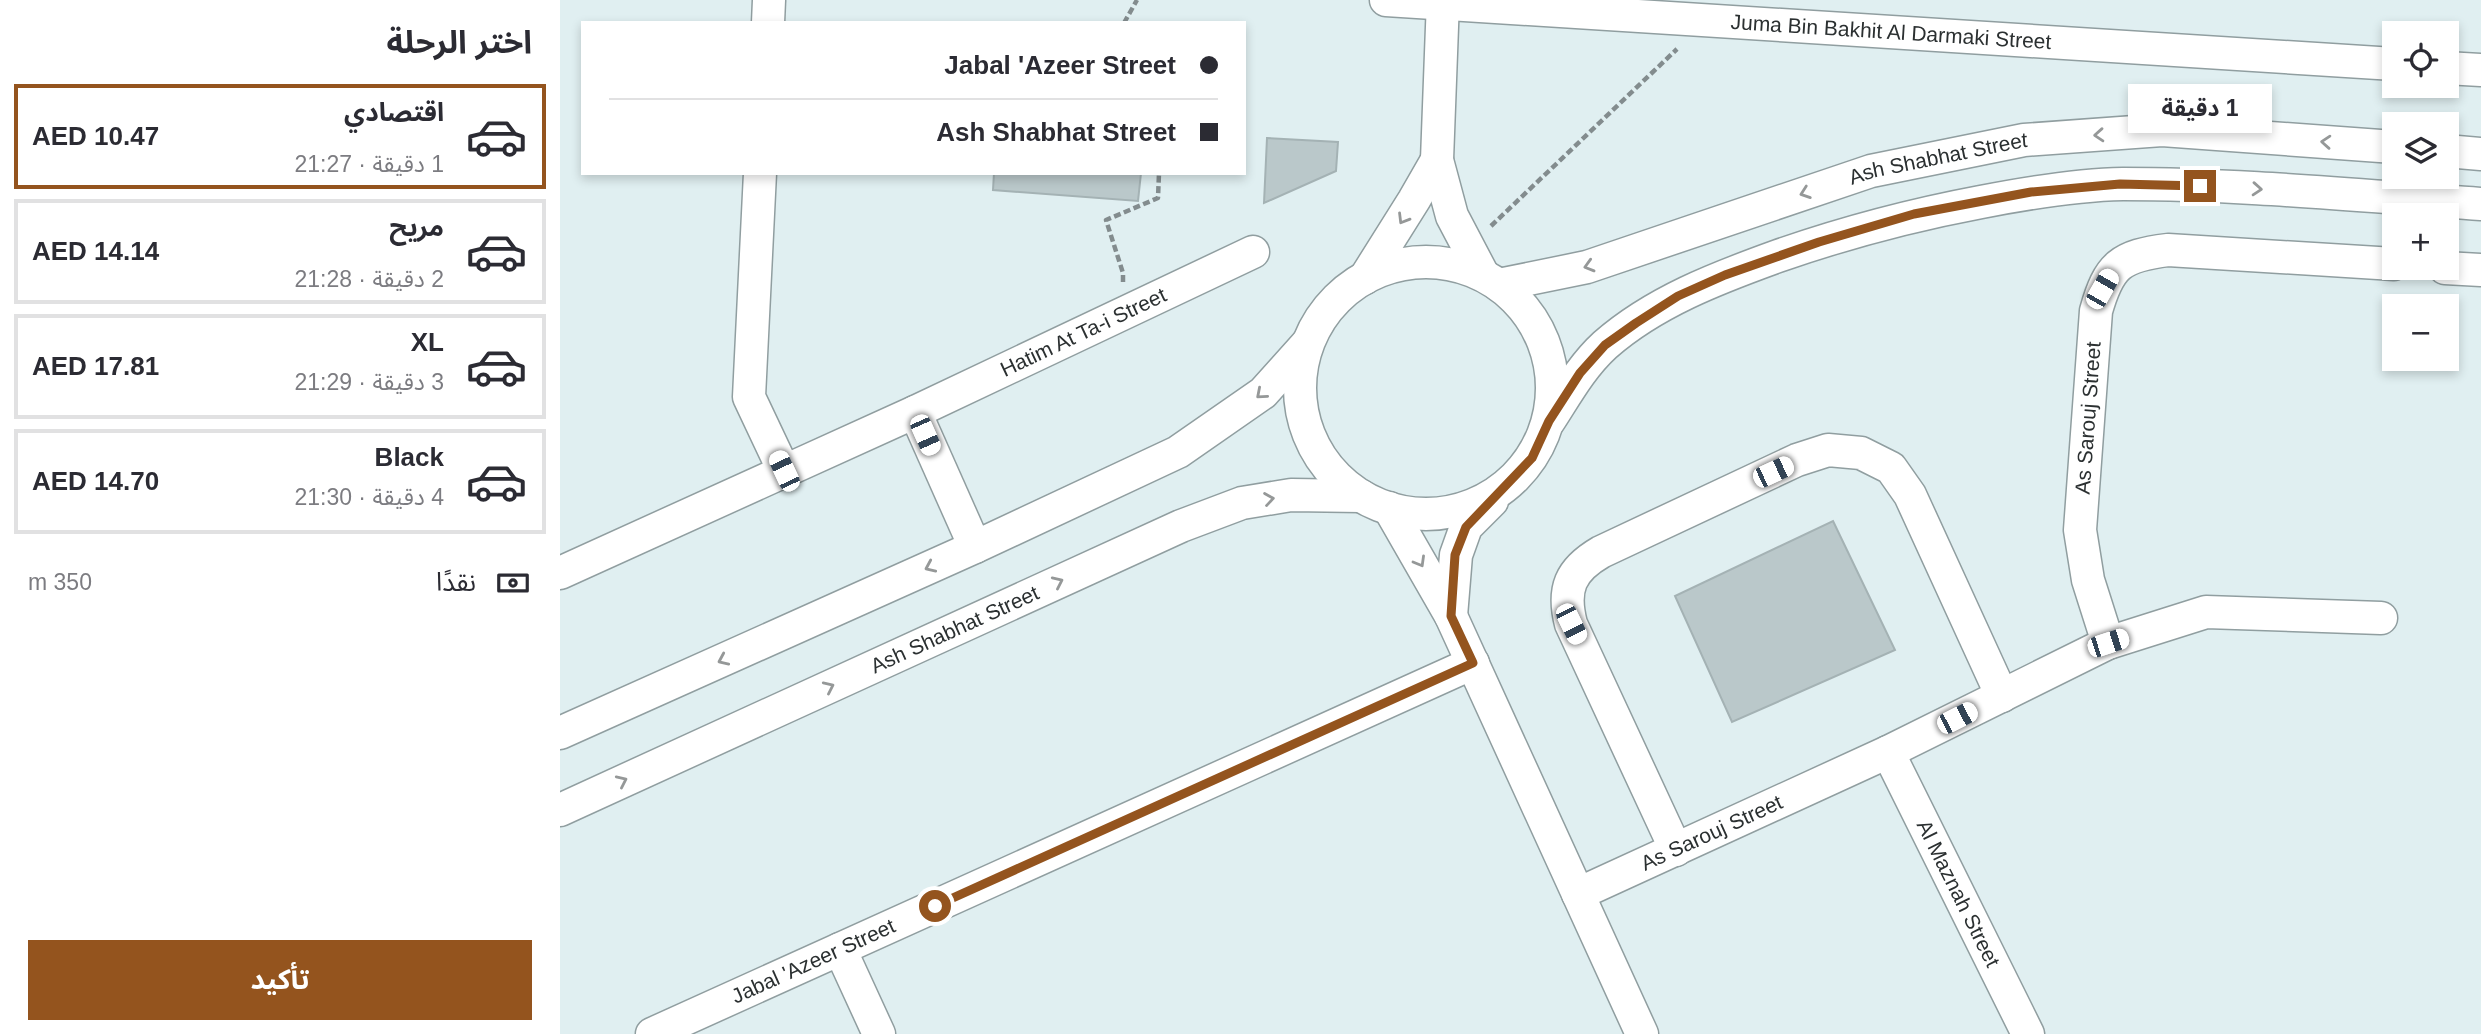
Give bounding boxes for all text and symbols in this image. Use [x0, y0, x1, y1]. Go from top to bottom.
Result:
street label: Juma Bin Bakhit Al Darmaki Street [1730, 10, 2052, 53]
map controls [2382, 21, 2459, 371]
button: locate [2382, 21, 2459, 98]
text: اختر الرحلة [386, 24, 532, 60]
text: Jabal 'Azeer Street [944, 50, 1176, 80]
callout: 1 دقيقة [2128, 85, 2272, 134]
text: 1 دقيقة [2161, 95, 2239, 121]
text: اقتصادي [344, 97, 444, 127]
icon: car [465, 105, 528, 168]
button: layers [2382, 112, 2459, 189]
text: Ash Shabhat Street [936, 117, 1176, 147]
text: AED 10.47 [32, 121, 159, 151]
one-way arrow [2093, 127, 2104, 142]
street label: Ash Shabhat Street [1846, 128, 2028, 189]
one-way arrow [2320, 135, 2331, 150]
text: 1 دقيقة · 21:27 [294, 151, 444, 177]
route end [2184, 170, 2216, 202]
one-way arrow [2252, 181, 2263, 196]
one-way arrow [1800, 185, 1812, 199]
button: + [2382, 203, 2459, 280]
text: مريح [389, 212, 444, 242]
one-way arrow [1398, 212, 1411, 225]
icon: car [465, 220, 528, 283]
text: AED 14.14 [32, 236, 159, 266]
one-way arrow [1584, 257, 1596, 272]
text: 2 دقيقة · 21:28 [294, 266, 444, 292]
car [2083, 266, 2122, 312]
street label: Hatim At Ta-i Street [997, 283, 1170, 381]
button: − [2382, 294, 2459, 371]
text: XL [411, 327, 444, 357]
icon: car [465, 335, 528, 398]
street label: As Sarouj Street [2071, 341, 2105, 495]
text: AED 17.81 [32, 351, 159, 381]
text: 3 دقيقة · 21:29 [294, 369, 444, 395]
one-way arrow [1256, 386, 1269, 398]
car [907, 412, 944, 458]
text: Black [375, 442, 444, 472]
car [766, 448, 803, 494]
icon: car [465, 450, 528, 513]
car [1750, 454, 1797, 490]
text: AED 14.70 [32, 466, 159, 496]
text: 4 دقيقة · 21:30 [294, 484, 444, 510]
one-way arrow [1263, 492, 1275, 507]
one-way arrow [1412, 555, 1425, 567]
one-way arrow [925, 559, 937, 573]
icon: cash [494, 564, 532, 602]
text: نقدًا [436, 567, 476, 597]
text: 350 m [28, 569, 92, 595]
one-way arrow [1051, 576, 1063, 590]
street label: Ash Shabhat Street [867, 581, 1042, 677]
car [1553, 601, 1590, 647]
car [2085, 627, 2132, 659]
one-way arrow [717, 652, 730, 666]
one-way arrow [822, 681, 834, 695]
car [1934, 699, 1981, 737]
one-way arrow [615, 776, 627, 790]
street label: As Sarouj Street [1637, 790, 1786, 875]
street label: Al Maznah Street [1913, 816, 2005, 971]
route start [919, 890, 951, 922]
street label: Jabal 'Azeer Street [728, 914, 899, 1008]
button: تأكيد [28, 940, 532, 1020]

